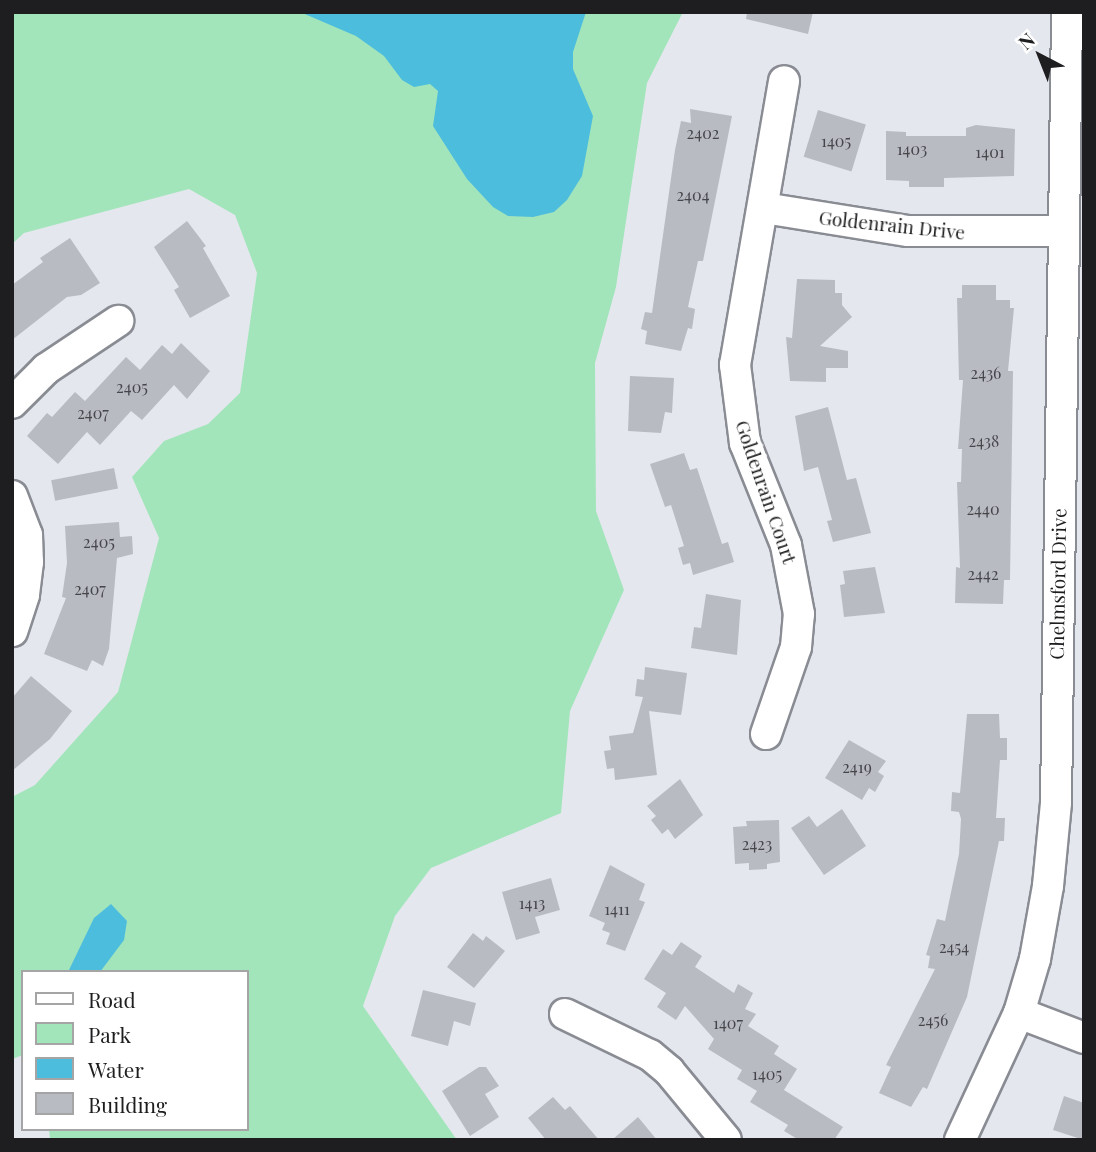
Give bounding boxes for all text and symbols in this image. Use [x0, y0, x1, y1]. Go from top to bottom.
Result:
north arrow [1005, 21, 1075, 91]
text: N [1012, 26, 1040, 55]
house number: 2402 [687, 123, 719, 143]
house number: 1405 [821, 131, 851, 151]
house number: 1403 [897, 139, 927, 159]
house number: 1401 [975, 142, 1005, 162]
house number: 2404 [676, 185, 710, 205]
street label: Goldenrain Drive [818, 206, 966, 244]
house number: 2436 [971, 363, 1001, 383]
house number: 2405 [116, 377, 148, 397]
house number: 2407 [77, 403, 109, 423]
street label: Goldenrain Court [731, 417, 801, 567]
house number: 2438 [969, 431, 999, 451]
house number: 2440 [966, 499, 1000, 519]
street label: Chelmsford Drive [1045, 508, 1071, 660]
house number: 2405 [83, 532, 115, 552]
house number: 2442 [967, 564, 999, 584]
house number: 2407 [74, 579, 106, 599]
house number: 2419 [842, 757, 872, 777]
house number: 2423 [742, 834, 772, 854]
house number: 1413 [519, 893, 545, 913]
house number: 1411 [604, 899, 630, 919]
house number: 2454 [939, 937, 969, 957]
legend [21, 970, 248, 1131]
text: Road [88, 985, 136, 1013]
house number: 2456 [918, 1010, 948, 1030]
house number: 1407 [713, 1013, 743, 1033]
text: Park [88, 1020, 131, 1048]
text: Water [88, 1055, 144, 1083]
house number: 1405 [752, 1064, 782, 1084]
text: Building [88, 1090, 167, 1118]

